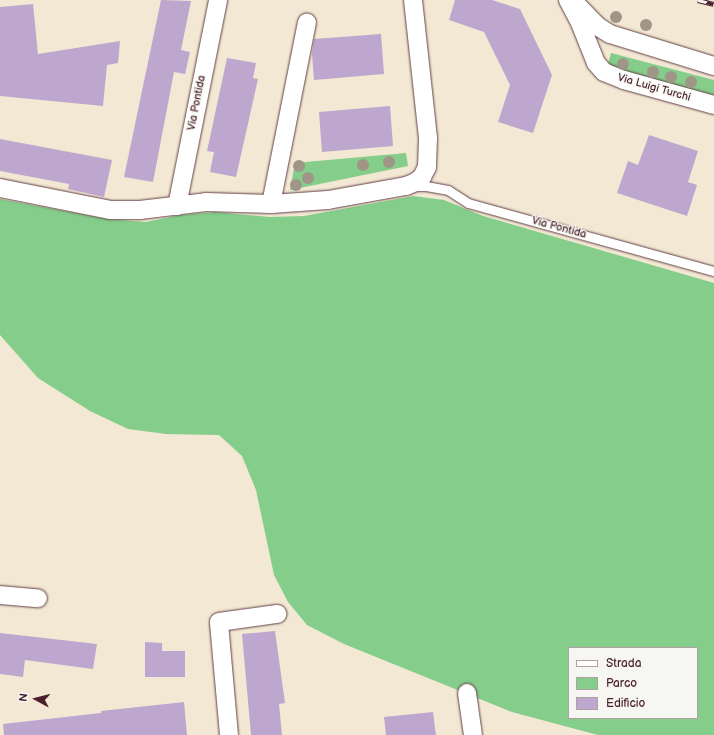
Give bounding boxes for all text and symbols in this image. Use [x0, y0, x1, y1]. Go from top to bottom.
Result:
street label: Via Luigi Turchi [616, 71, 692, 105]
street label: Via Pontida [185, 74, 209, 132]
street label: Via Pontida [530, 214, 588, 242]
legend [568, 647, 698, 719]
text: Strada [606, 656, 642, 671]
text: Parco [606, 676, 637, 691]
north arrow [16, 679, 56, 719]
text: N [17, 693, 31, 702]
text: Edificio [606, 696, 645, 711]

